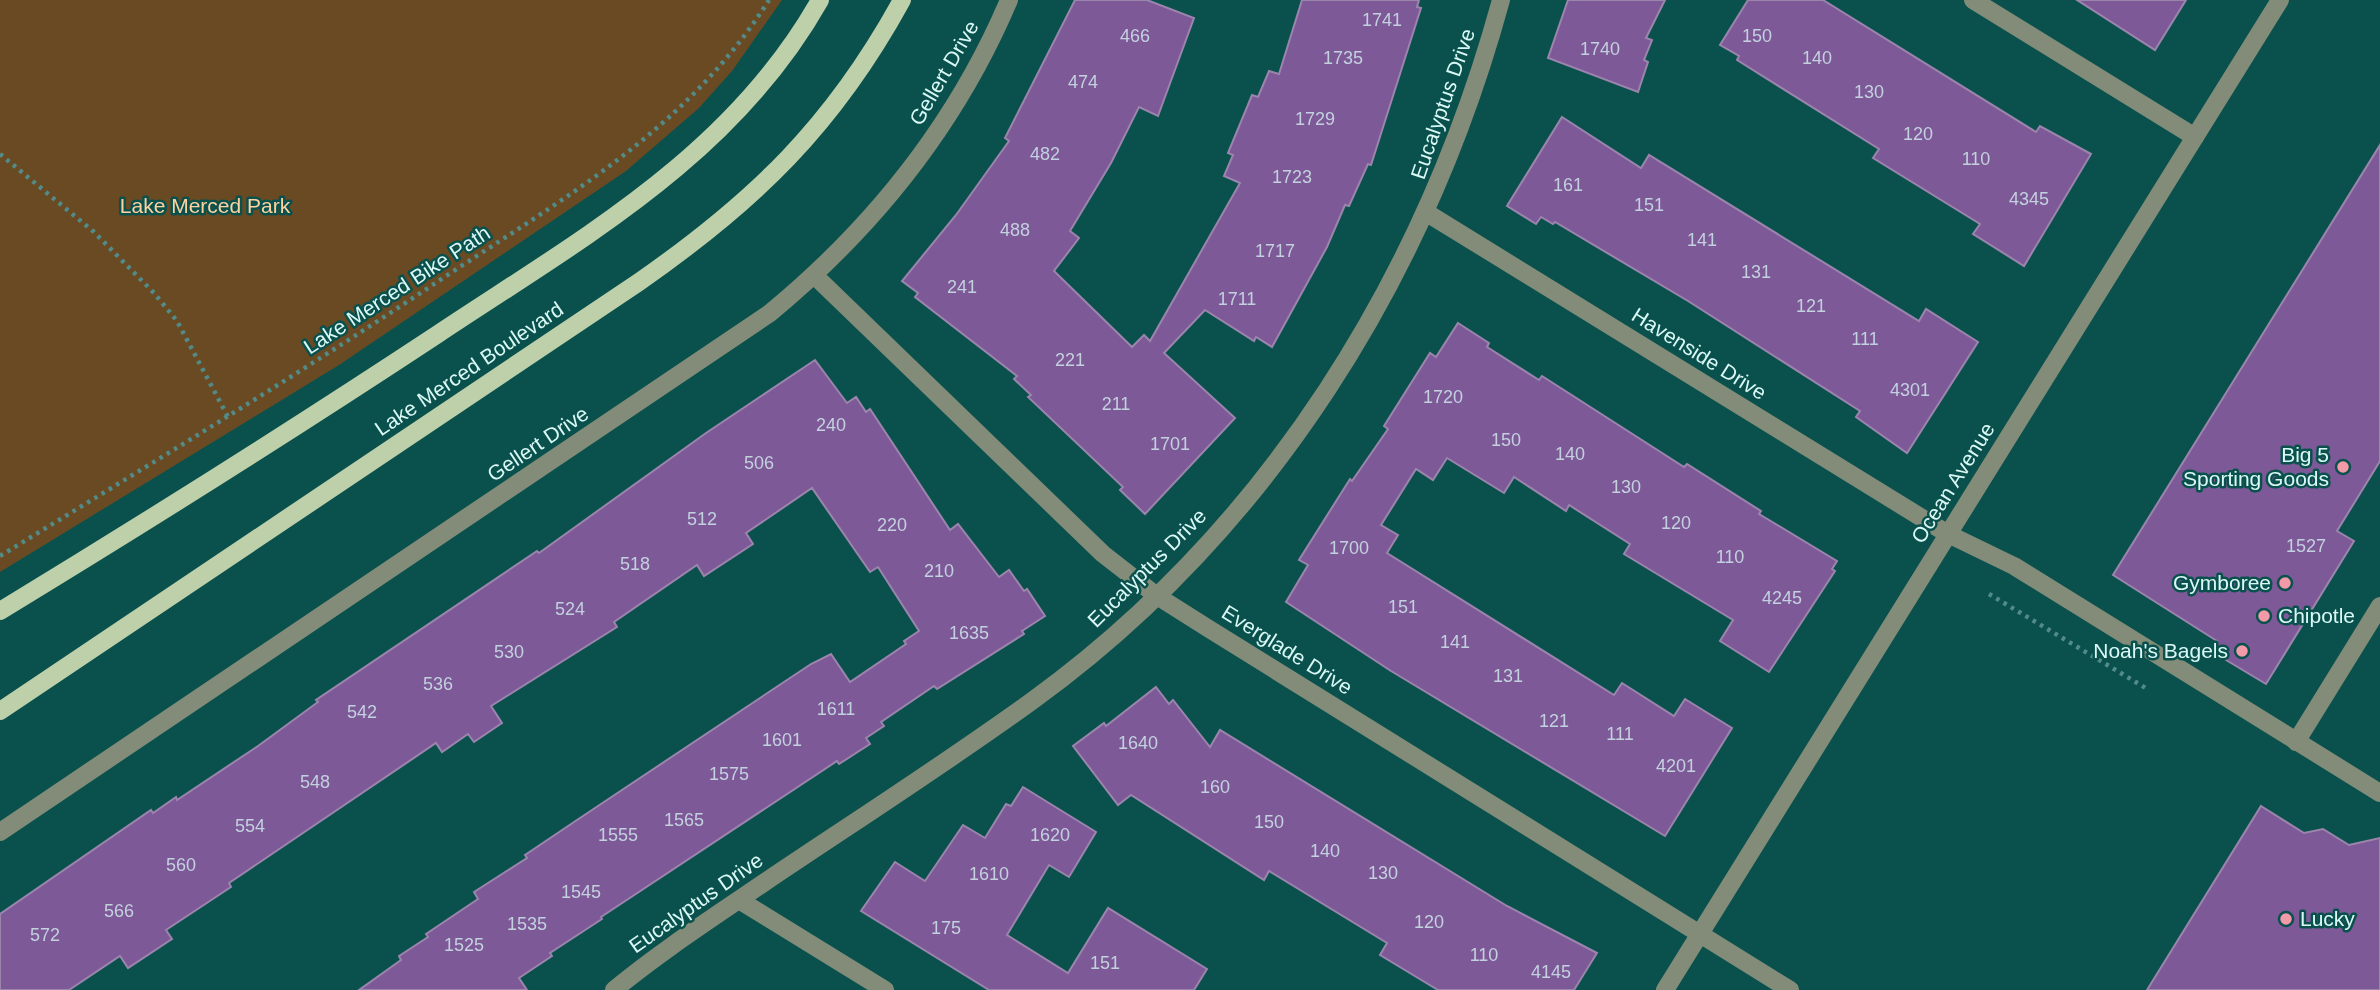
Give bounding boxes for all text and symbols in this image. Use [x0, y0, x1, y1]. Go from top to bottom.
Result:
house number: 1741 [1362, 10, 1402, 30]
street label: Gellert Drive [904, 16, 983, 129]
house number: 466 [1120, 26, 1150, 46]
street label: Eucalyptus Drive [1406, 26, 1479, 182]
house number: 150 [1742, 26, 1772, 46]
house number: 1740 [1580, 39, 1620, 59]
house number: 1735 [1323, 48, 1363, 68]
house number: 140 [1802, 48, 1832, 68]
house number: 474 [1068, 72, 1098, 92]
house number: 130 [1854, 82, 1884, 102]
house number: 1729 [1295, 109, 1335, 129]
house number: 120 [1903, 124, 1933, 144]
house number: 482 [1030, 144, 1060, 164]
house number: 110 [1962, 149, 1990, 169]
house number: 1723 [1272, 167, 1312, 187]
house number: 161 [1553, 175, 1583, 195]
house number: 4345 [2009, 189, 2049, 209]
park label: Lake Merced Park [120, 194, 291, 217]
house number: 151 [1634, 195, 1664, 215]
house number: 488 [1000, 220, 1030, 240]
street label: Lake Merced Bike Path [299, 221, 494, 358]
house number: 141 [1687, 230, 1717, 250]
house number: 1717 [1255, 241, 1295, 261]
house number: 131 [1741, 262, 1771, 282]
house number: 241 [947, 277, 977, 297]
house number: 1711 [1218, 289, 1256, 309]
house number: 121 [1796, 296, 1826, 316]
street label: Lake Merced Boulevard [370, 297, 567, 440]
street label: Havenside Drive [1628, 303, 1771, 404]
house number: 111 [1851, 329, 1879, 349]
house number: 221 [1055, 350, 1085, 370]
house number: 4301 [1890, 380, 1930, 400]
house number: 1720 [1423, 387, 1463, 407]
house number: 211 [1102, 394, 1130, 414]
street label: Gellert Drive [483, 401, 593, 486]
house number: 240 [816, 415, 846, 435]
street label: Ocean Avenue [1906, 418, 1999, 547]
house number: 150 [1491, 430, 1521, 450]
house number: 1701 [1150, 434, 1190, 454]
place label: Big 5 Sporting Goods [2183, 443, 2329, 490]
house number: 140 [1555, 444, 1585, 464]
house number: 506 [744, 453, 774, 473]
marker: Big 5 Sporting Goods [2335, 459, 2351, 475]
house number: 130 [1611, 477, 1641, 497]
street label: Eucalyptus Drive [1083, 504, 1210, 631]
house number: 512 [687, 509, 717, 529]
house number: 120 [1661, 513, 1691, 533]
house number: 220 [877, 515, 907, 535]
house number: 1527 [2286, 536, 2326, 556]
house number: 1700 [1329, 538, 1369, 558]
house number: 110 [1716, 547, 1744, 567]
house number: 518 [620, 554, 650, 574]
house number: 210 [924, 561, 954, 581]
place label: Gymboree [2173, 571, 2271, 594]
marker: Gymboree [2277, 575, 2293, 591]
house number: 4245 [1762, 588, 1802, 608]
house number: 151 [1388, 597, 1418, 617]
house number: 524 [555, 599, 585, 619]
street label: Everglade Drive [1218, 600, 1357, 699]
place label: Chipotle [2278, 604, 2355, 627]
marker: Chipotle [2256, 608, 2272, 624]
house number: 1635 [949, 623, 989, 643]
house number: 141 [1440, 632, 1470, 652]
place label: Noah's Bagels [2093, 639, 2228, 662]
house number: 530 [494, 642, 524, 662]
marker: Noah's Bagels [2234, 643, 2250, 659]
house number: 131 [1493, 666, 1523, 686]
house number: 536 [423, 674, 453, 694]
house number: 1611 [817, 699, 855, 719]
house number: 542 [347, 702, 377, 722]
house number: 121 [1539, 711, 1569, 731]
house number: 111 [1606, 724, 1634, 744]
house number: 1601 [762, 730, 802, 750]
house number: 1640 [1118, 733, 1158, 753]
house number: 4201 [1656, 756, 1696, 776]
house number: 1575 [709, 764, 749, 784]
house number: 548 [300, 772, 330, 792]
house number: 160 [1200, 777, 1230, 797]
house number: 1565 [664, 810, 704, 830]
house number: 150 [1254, 812, 1284, 832]
house number: 554 [235, 816, 265, 836]
house number: 1555 [598, 825, 638, 845]
house number: 1620 [1030, 825, 1070, 845]
house number: 140 [1310, 841, 1340, 861]
street label: Eucalyptus Drive [625, 848, 767, 957]
house number: 560 [166, 855, 196, 875]
house number: 130 [1368, 863, 1398, 883]
house number: 1610 [969, 864, 1009, 884]
house number: 1545 [561, 882, 601, 902]
house number: 566 [104, 901, 134, 921]
place label: Lucky [2300, 907, 2355, 930]
marker: Lucky [2278, 911, 2294, 927]
house number: 120 [1414, 912, 1444, 932]
house number: 1535 [507, 914, 547, 934]
house number: 175 [931, 918, 961, 938]
house number: 572 [30, 925, 60, 945]
house number: 1525 [444, 935, 484, 955]
house number: 110 [1470, 945, 1498, 965]
house number: 151 [1090, 953, 1120, 973]
house number: 4145 [1531, 962, 1571, 982]

